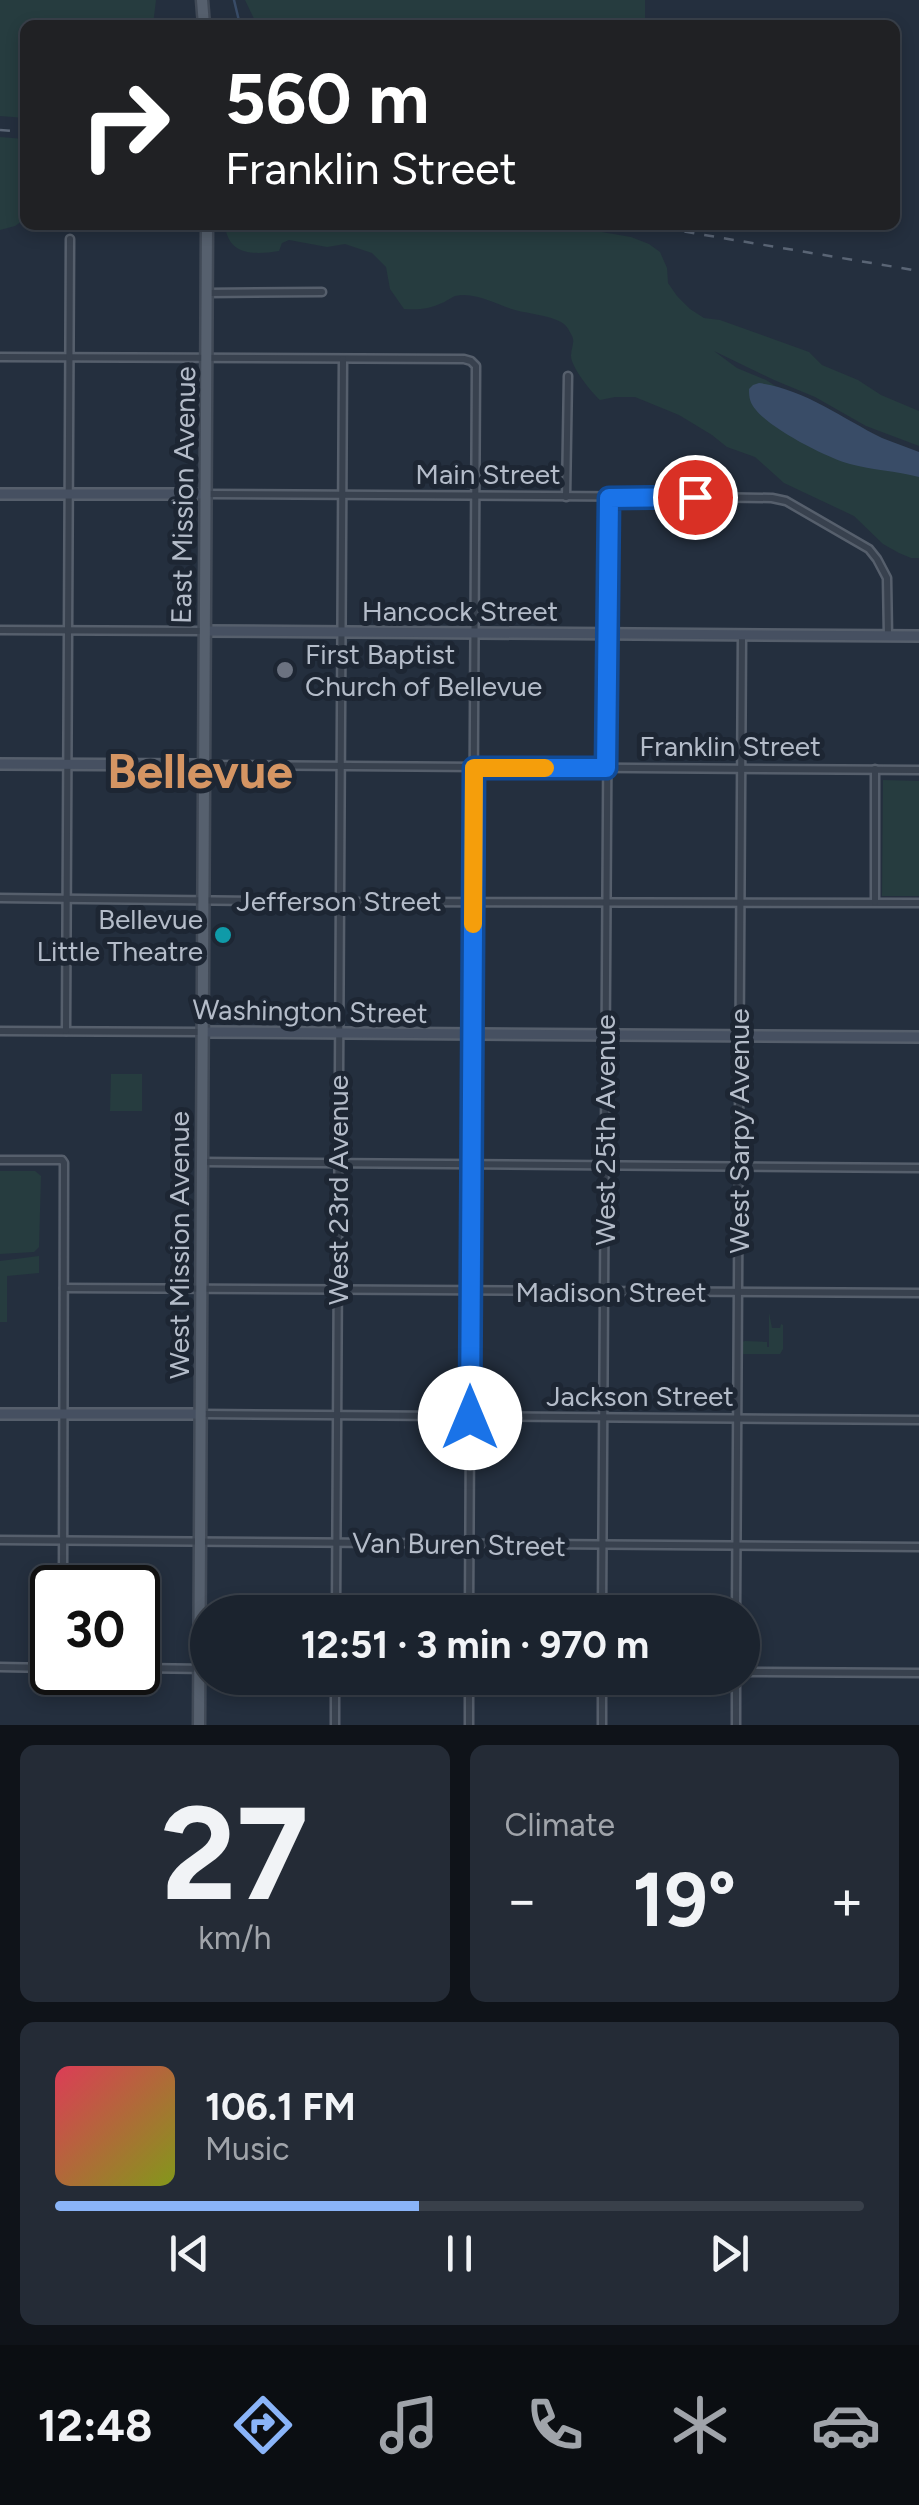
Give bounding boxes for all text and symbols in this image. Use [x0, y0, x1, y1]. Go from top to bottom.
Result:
text: 560 m [225, 56, 429, 141]
icon: right [60, 60, 190, 190]
text: Franklin Street [225, 141, 517, 195]
street label: East Mission Avenue [164, 366, 202, 624]
pin [653, 455, 738, 540]
street label: Main Street [415, 457, 561, 491]
icon: arrive [668, 470, 723, 525]
street label: Hancock Street [362, 594, 558, 628]
place label: First Baptist Church of Bellevue [305, 637, 542, 703]
marker: First Baptist Church of Bellevue [274, 659, 296, 681]
street label: Franklin Street [639, 729, 821, 763]
district label: Bellevue [107, 742, 293, 800]
street label: Jefferson Street [236, 884, 442, 918]
place label: Bellevue Little Theatre [36, 902, 203, 968]
marker: Bellevue Little Theatre [212, 924, 234, 946]
street label: Washington Street [192, 992, 428, 1030]
street label: West Sarpy Avenue [722, 1008, 756, 1254]
street label: West 25th Avenue [588, 1014, 622, 1246]
street label: West 23rd Avenue [321, 1075, 355, 1305]
street label: West Mission Avenue [162, 1111, 196, 1379]
street label: Madison Street [515, 1275, 707, 1309]
position arrow [418, 1366, 522, 1470]
street label: Jackson Street [546, 1379, 734, 1413]
street label: Van Buren Street [352, 1525, 566, 1563]
speed limit sign: 30 [30, 1565, 160, 1695]
text: 12:51 · 3 min · 970 m [301, 1622, 649, 1668]
text: 27 [161, 1776, 309, 1932]
text: Climate [505, 1806, 615, 1844]
text: 19° [632, 1855, 736, 1945]
text: − [505, 1867, 539, 1933]
text: + [830, 1867, 864, 1933]
text: km/h [198, 1919, 271, 1957]
text: 106.1 FM [205, 2084, 356, 2130]
text: Music [205, 2130, 290, 2168]
icon: previous [162, 2226, 217, 2281]
icon: pause [432, 2226, 487, 2281]
icon: next [702, 2226, 757, 2281]
icon: directions [228, 2390, 298, 2460]
icon: music [374, 2390, 444, 2460]
icon: phone [520, 2390, 590, 2460]
icon: climate [665, 2390, 735, 2460]
icon: car [811, 2390, 881, 2460]
text: 12:48 [38, 2398, 152, 2452]

